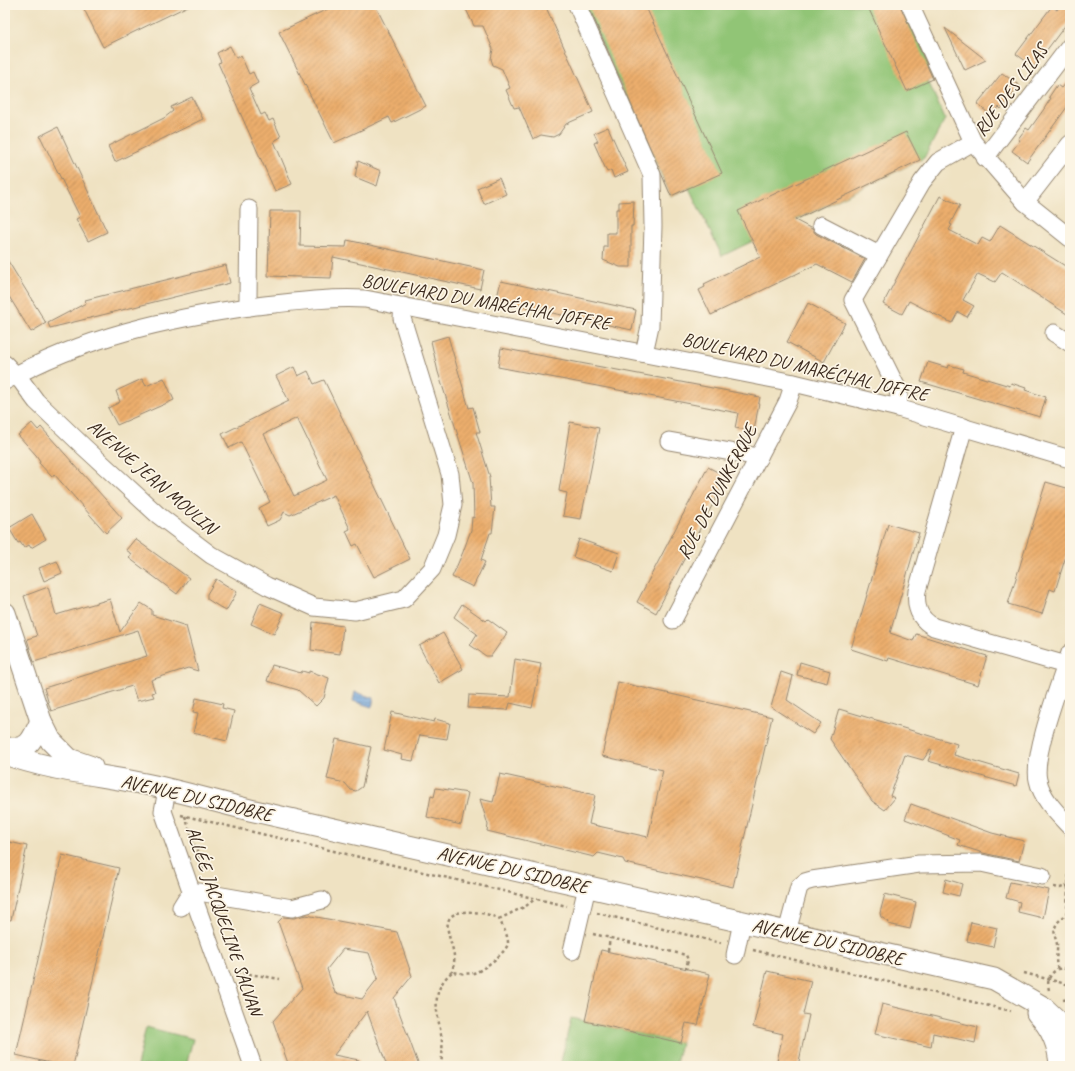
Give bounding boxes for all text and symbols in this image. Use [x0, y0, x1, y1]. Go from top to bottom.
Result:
street label: RUE DES LILAS [969, 37, 1055, 141]
street label: BOULEVARD DU MARÉCHAL JOFFRE [360, 268, 615, 336]
street label: BOULEVARD DU MARÉCHAL JOFFRE [680, 327, 933, 408]
street label: AVENUE JEAN MOULIN [83, 414, 223, 541]
street label: RUE DE DUNKERQUE [672, 418, 764, 563]
street label: AVENUE DU SIDOBRE [119, 769, 278, 828]
street label: ALLÉE JACQUELINE SALVAN [180, 823, 269, 1022]
street label: AVENUE DU SIDOBRE [435, 841, 594, 900]
street label: AVENUE DU SIDOBRE [750, 913, 909, 972]

